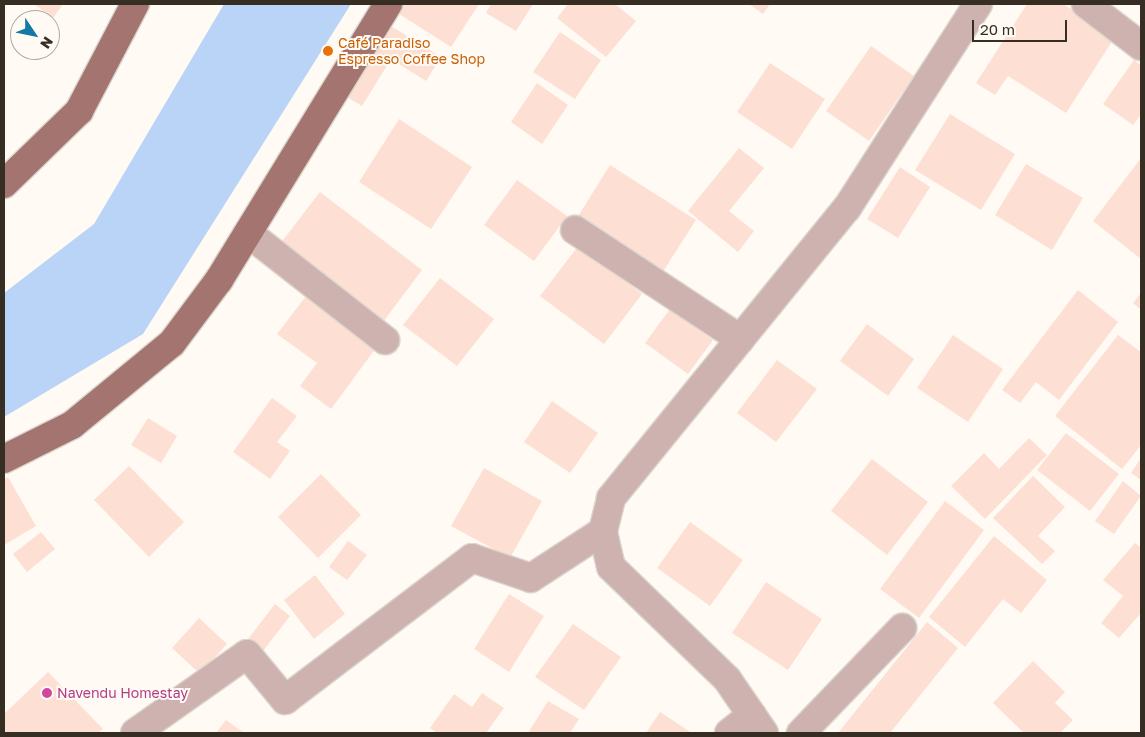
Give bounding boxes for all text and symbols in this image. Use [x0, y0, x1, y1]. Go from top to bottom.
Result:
north arrow [10, 10, 60, 60]
scale bar [975, 10, 1070, 42]
text: 20 m [980, 20, 1015, 38]
text: N [37, 34, 57, 52]
place label: Café Paradiso Espresso Coffee Shop [338, 35, 485, 68]
marker: Café Paradiso Espresso Coffee Shop [322, 45, 334, 57]
place label: Navendu Homestay [57, 685, 188, 701]
marker: Navendu Homestay [41, 687, 53, 699]

